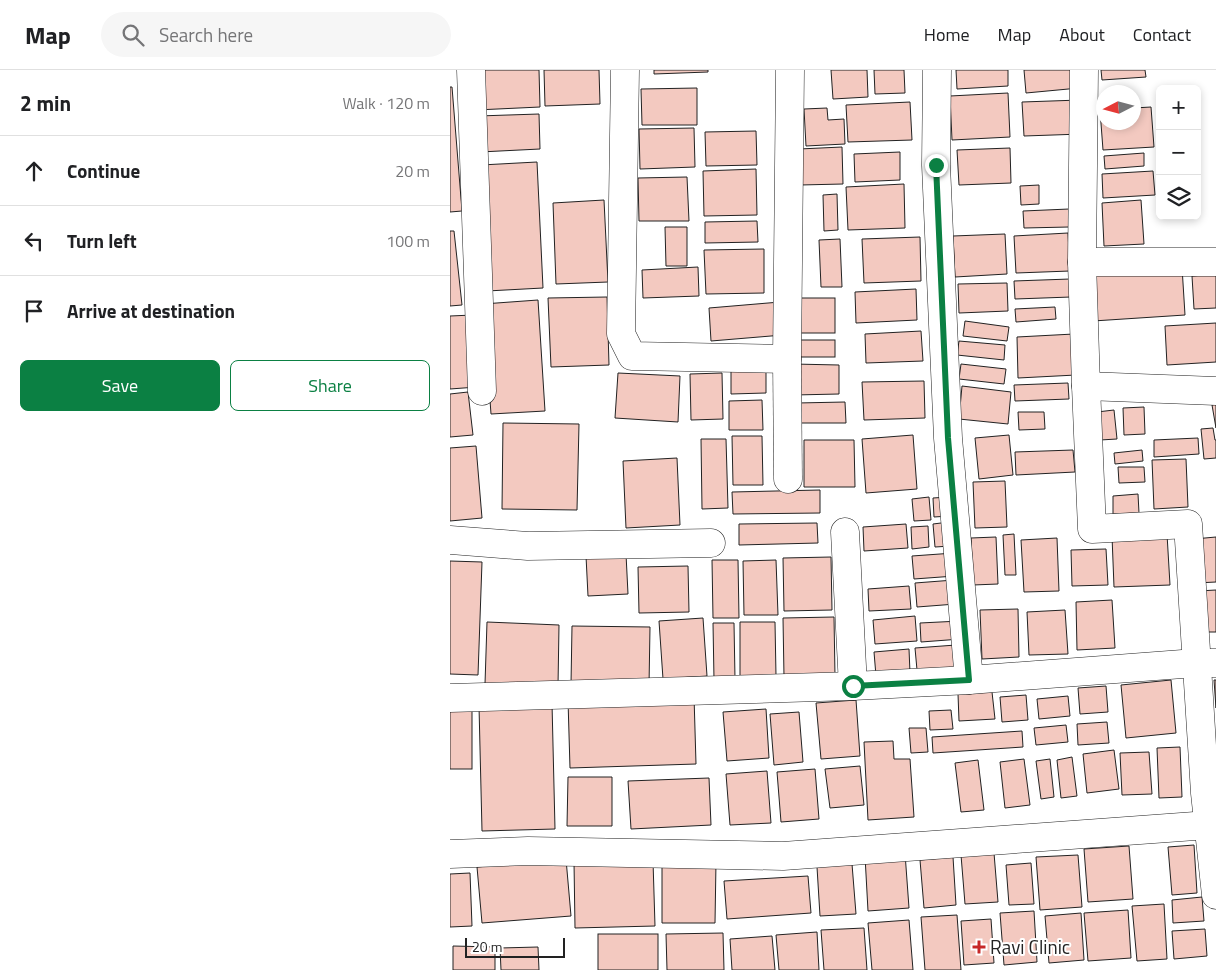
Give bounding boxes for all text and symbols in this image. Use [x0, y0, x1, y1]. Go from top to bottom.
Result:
search box [101, 12, 451, 57]
text: Map [25, 17, 71, 53]
text: Search here [159, 20, 253, 49]
icon: search [119, 21, 147, 49]
text: Home [924, 21, 970, 48]
text: Map [998, 21, 1031, 48]
text: About [1059, 21, 1105, 48]
text: Contact [1133, 21, 1191, 48]
north arrow [1096, 85, 1141, 130]
map controls [1156, 85, 1201, 220]
button: + [1156, 85, 1201, 130]
text: 2 min [20, 87, 71, 119]
text: Walk · 120 m [342, 91, 430, 115]
button: − [1156, 130, 1201, 175]
route end [925, 154, 948, 177]
text: Continue [67, 156, 140, 185]
icon: ahead [20, 157, 48, 185]
text: 20 m [395, 159, 430, 183]
button: layers [1156, 175, 1201, 220]
text: Turn left [67, 226, 137, 255]
icon: left [20, 227, 48, 255]
text: 100 m [386, 229, 430, 253]
text: Arrive at destination [67, 296, 235, 325]
icon: arrive [20, 297, 48, 325]
button: Save [20, 360, 220, 411]
button: Share [230, 360, 430, 411]
route start [842, 675, 865, 698]
place label: Ravi Clinic [990, 932, 1070, 961]
scale bar [465, 935, 565, 958]
text: 20 m [472, 936, 502, 957]
marker: Ravi Clinic [972, 940, 986, 954]

